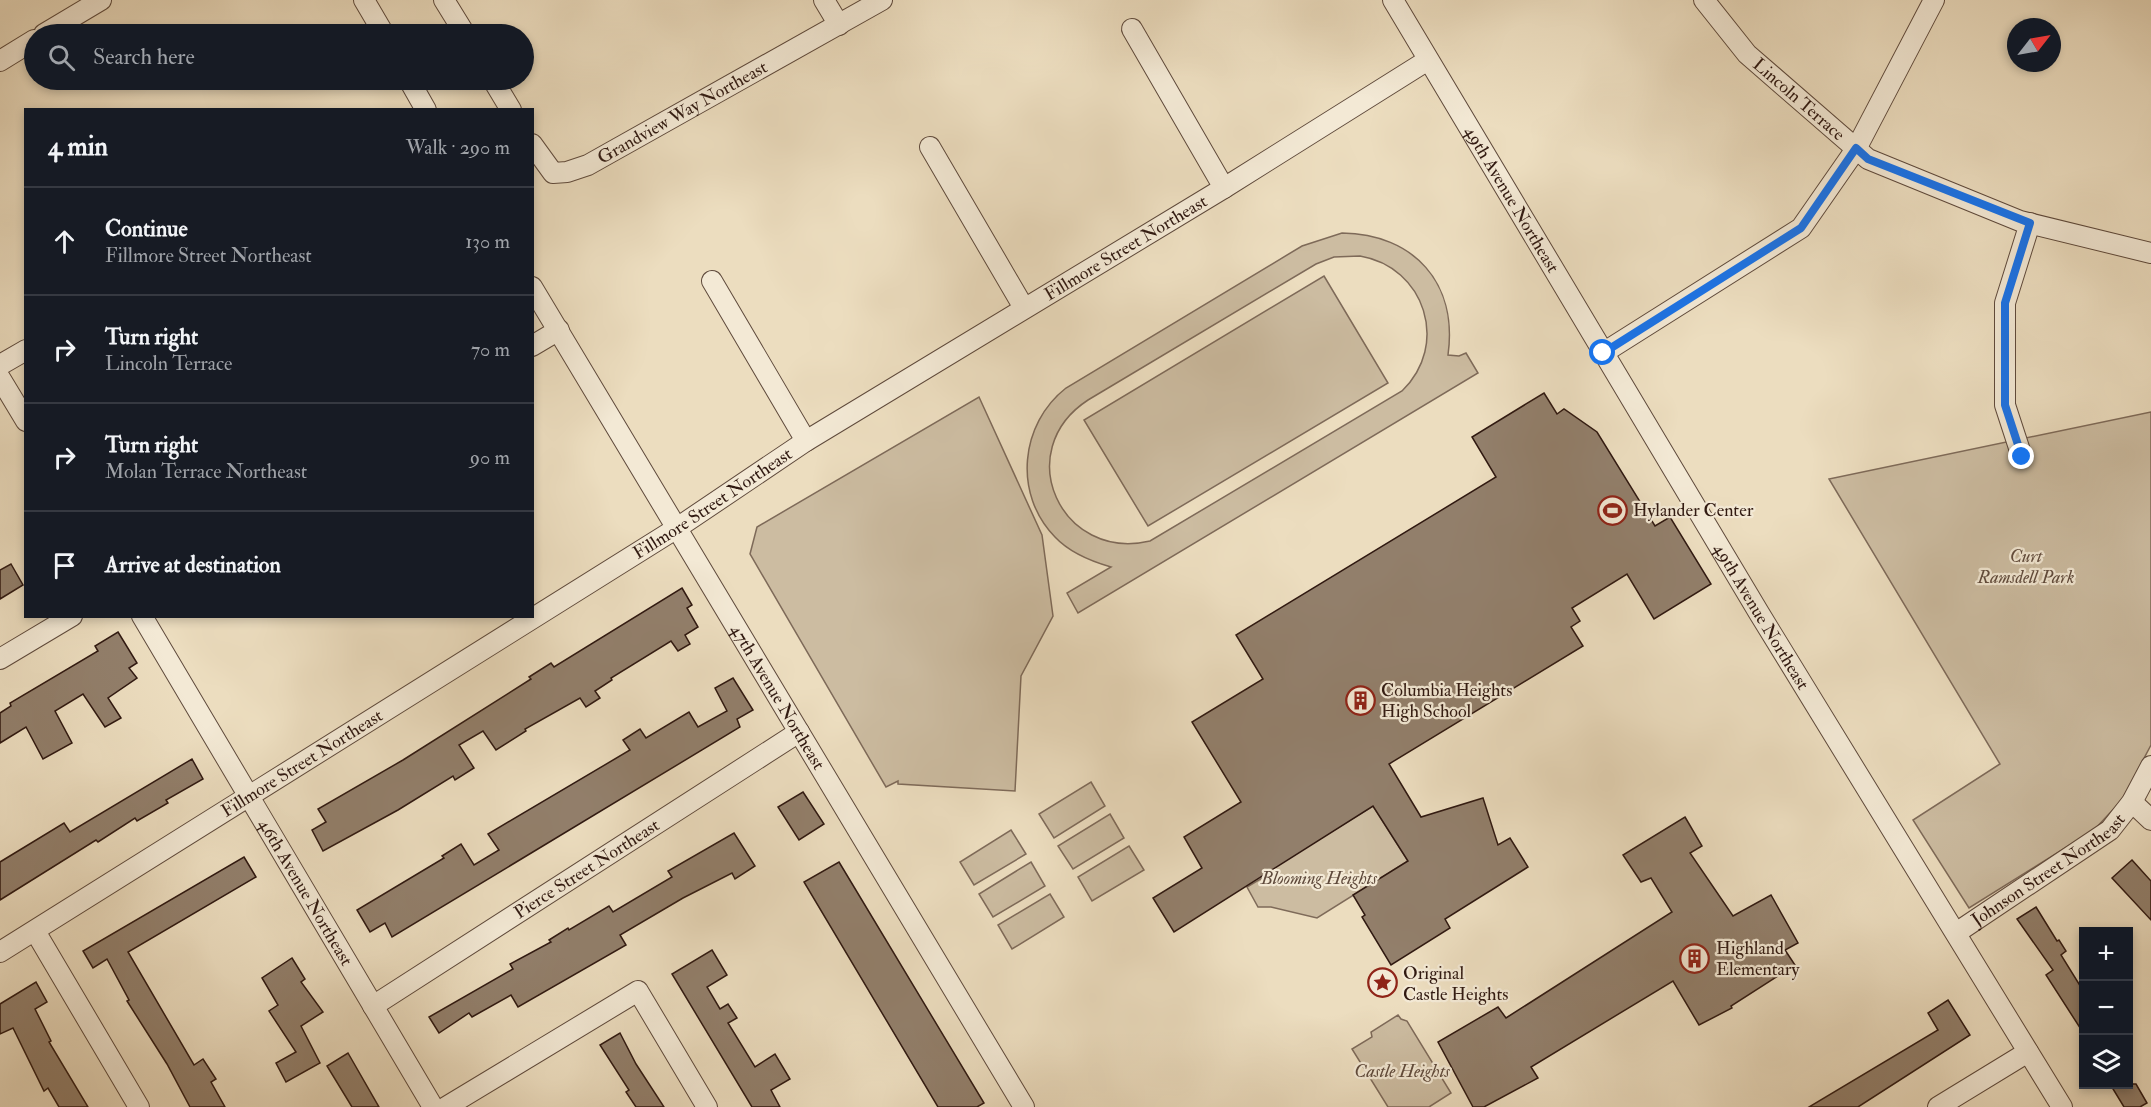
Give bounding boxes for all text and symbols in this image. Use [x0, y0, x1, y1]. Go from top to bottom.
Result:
north arrow [2007, 18, 2061, 72]
search box [24, 24, 534, 90]
icon: search [45, 41, 78, 74]
text: Search here [93, 43, 195, 71]
street label: Lincoln Terrace [1748, 53, 1850, 146]
street label: Grandview Way Northeast [593, 56, 772, 169]
street label: 49th Avenue Northeast [1459, 122, 1564, 277]
text: 4 min [48, 131, 108, 163]
text: Walk · 290 m [406, 135, 510, 160]
street label: Fillmore Street Northeast [1040, 190, 1212, 306]
text: Continue [105, 215, 188, 243]
icon: ahead [48, 225, 81, 258]
text: 130 m [465, 229, 510, 254]
text: Fillmore Street Northeast [105, 243, 312, 268]
text: Turn right [105, 323, 198, 351]
icon: right [48, 333, 81, 366]
text: 70 m [471, 337, 510, 362]
route start [1589, 339, 1615, 365]
text: Lincoln Terrace [105, 351, 232, 376]
text: Turn right [105, 431, 198, 459]
icon: right [48, 441, 81, 474]
street label: Fillmore Street Northeast [629, 443, 797, 565]
route end [2008, 443, 2034, 469]
text: 90 m [470, 445, 510, 470]
text: Molan Terrace Northeast [105, 459, 307, 484]
sports icon: Hylander Center [1596, 494, 1628, 526]
place label: Hylander Center [1633, 499, 1754, 522]
street label: 49th Avenue Northeast [1708, 539, 1814, 694]
park label: Curt Ramsdell Park [1977, 545, 2074, 589]
icon: arrive [48, 549, 81, 582]
text: Arrive at destination [105, 551, 281, 579]
street label: 47th Avenue Northeast [725, 620, 830, 774]
place label: Columbia Heights High School [1381, 679, 1512, 723]
building icon: Columbia Heights High School [1344, 684, 1376, 716]
street label: Fillmore Street Northeast [217, 704, 387, 823]
street label: Johnson Street Northeast [1966, 809, 2131, 932]
street label: Pierce Street Northeast [510, 814, 664, 924]
street label: 46th Avenue Northeast [253, 815, 358, 970]
park label: Blooming Heights [1260, 867, 1378, 890]
map controls [2079, 927, 2133, 1089]
button: + [2079, 927, 2133, 981]
place label: Highland Elementary [1716, 937, 1801, 981]
building icon: Highland Elementary [1679, 942, 1711, 974]
place label: Original Castle Heights [1403, 962, 1508, 1006]
place icon: Original Castle Heights [1366, 967, 1398, 999]
button: − [2079, 981, 2133, 1035]
button: layers [2079, 1035, 2133, 1089]
park label: Castle Heights [1354, 1060, 1451, 1083]

